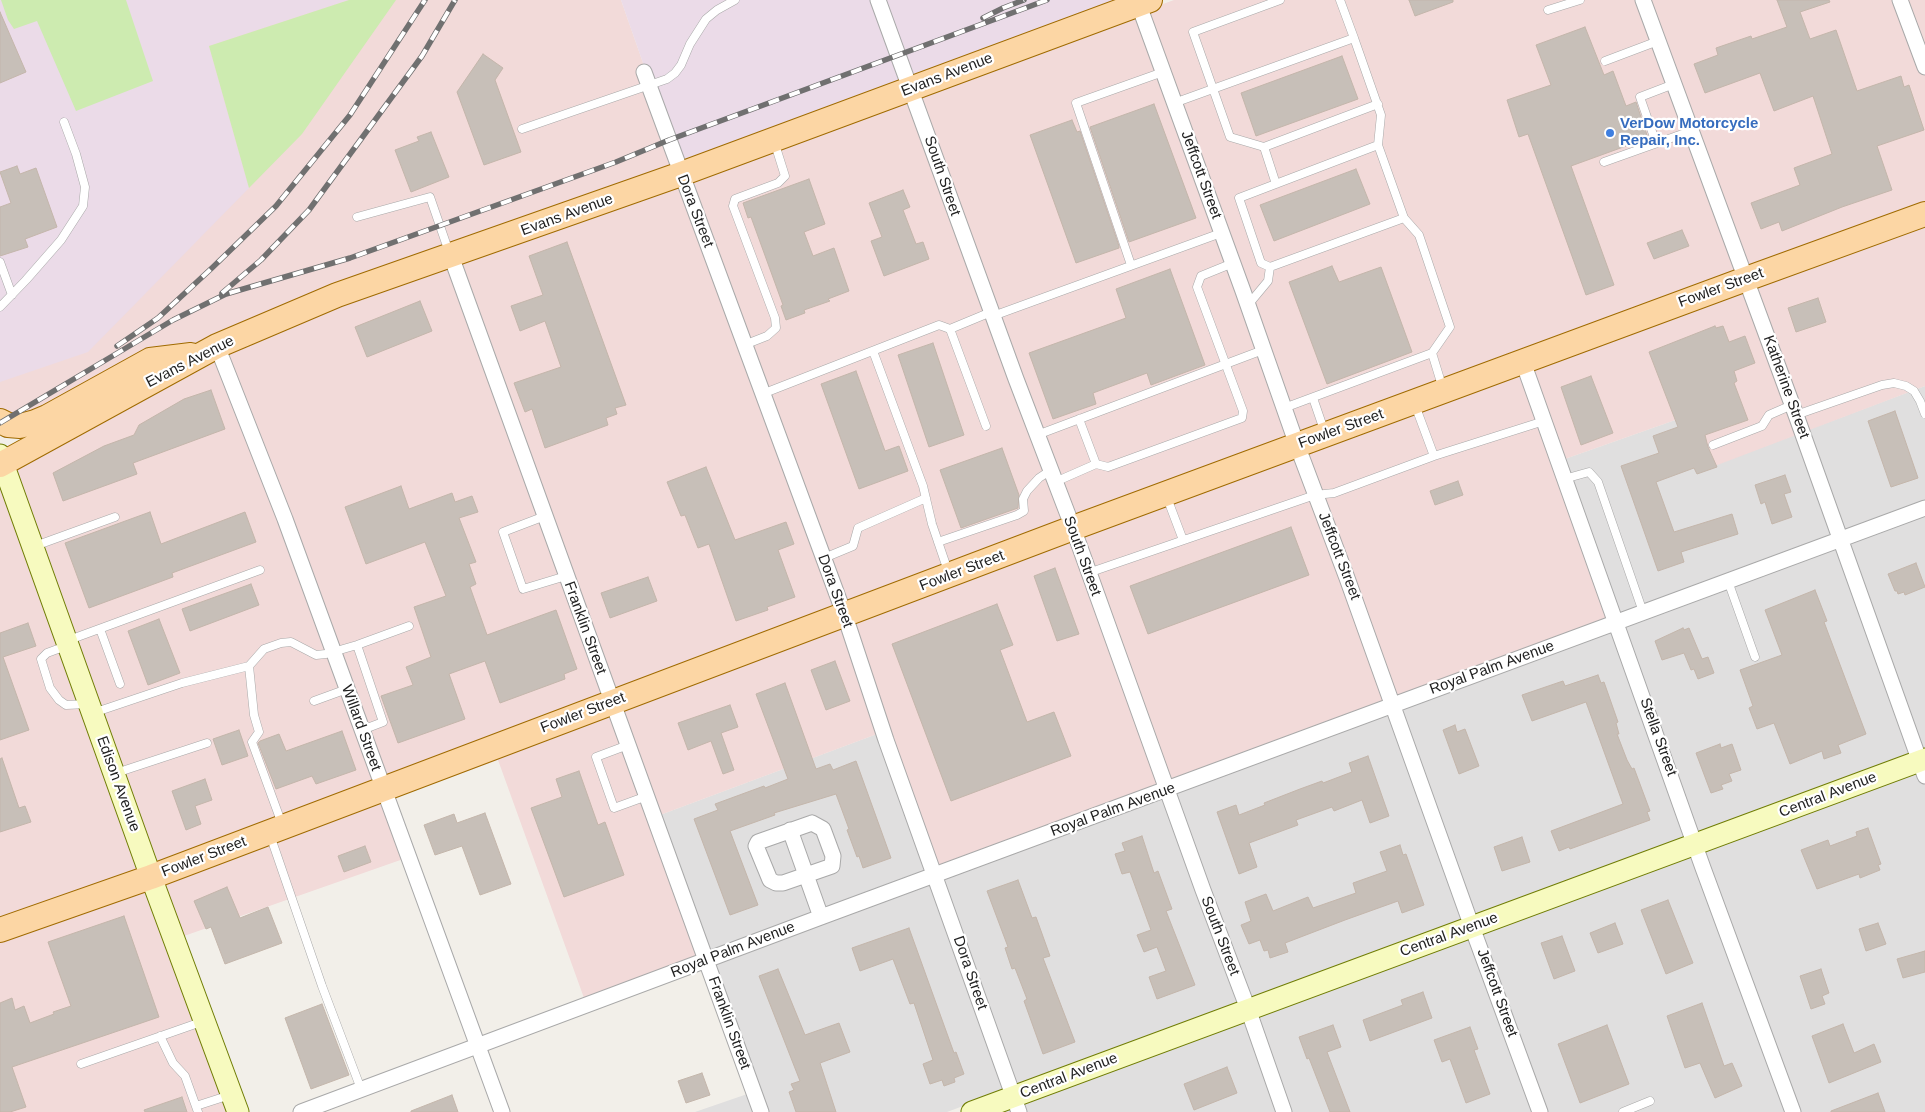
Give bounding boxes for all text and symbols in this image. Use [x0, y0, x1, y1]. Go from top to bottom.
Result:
street label: Evans Avenue [899, 49, 995, 101]
place label: VerDow Motorcycle Repair, Inc. [1620, 115, 1758, 150]
marker: VerDow Motorcycle Repair, Inc. [1604, 127, 1616, 139]
street label: Jeffcott Street [1177, 129, 1225, 221]
street label: South Street [920, 134, 964, 218]
street label: Dora Street [673, 172, 717, 250]
street label: Evans Avenue [519, 190, 615, 240]
street label: Fowler Street [1676, 264, 1766, 312]
street label: Evans Avenue [143, 332, 237, 392]
street label: Katherine Street [1759, 333, 1813, 441]
street label: Fowler Street [1296, 405, 1386, 453]
street label: Jeffcott Street [1314, 510, 1364, 602]
street label: South Street [1059, 514, 1105, 598]
street label: Fowler Street [917, 547, 1007, 595]
street label: Dora Street [813, 552, 857, 630]
street label: Franklin Street [560, 579, 610, 677]
street label: Royal Palm Avenue [1427, 637, 1557, 699]
street label: Willard Street [337, 683, 385, 773]
street label: Fowler Street [538, 689, 628, 737]
street label: Stella Street [1636, 696, 1680, 778]
street label: Edison Avenue [92, 734, 144, 834]
street label: Central Avenue [1777, 768, 1879, 822]
street label: Royal Palm Avenue [1048, 779, 1178, 841]
street label: Fowler Street [159, 833, 249, 881]
street label: South Street [1197, 894, 1243, 978]
street label: Central Avenue [1397, 909, 1501, 961]
street label: Royal Palm Avenue [668, 918, 798, 982]
street label: Dora Street [949, 934, 991, 1012]
street label: Jeffcott Street [1473, 947, 1521, 1039]
street label: Franklin Street [704, 974, 754, 1072]
street label: Central Avenue [1018, 1049, 1120, 1103]

